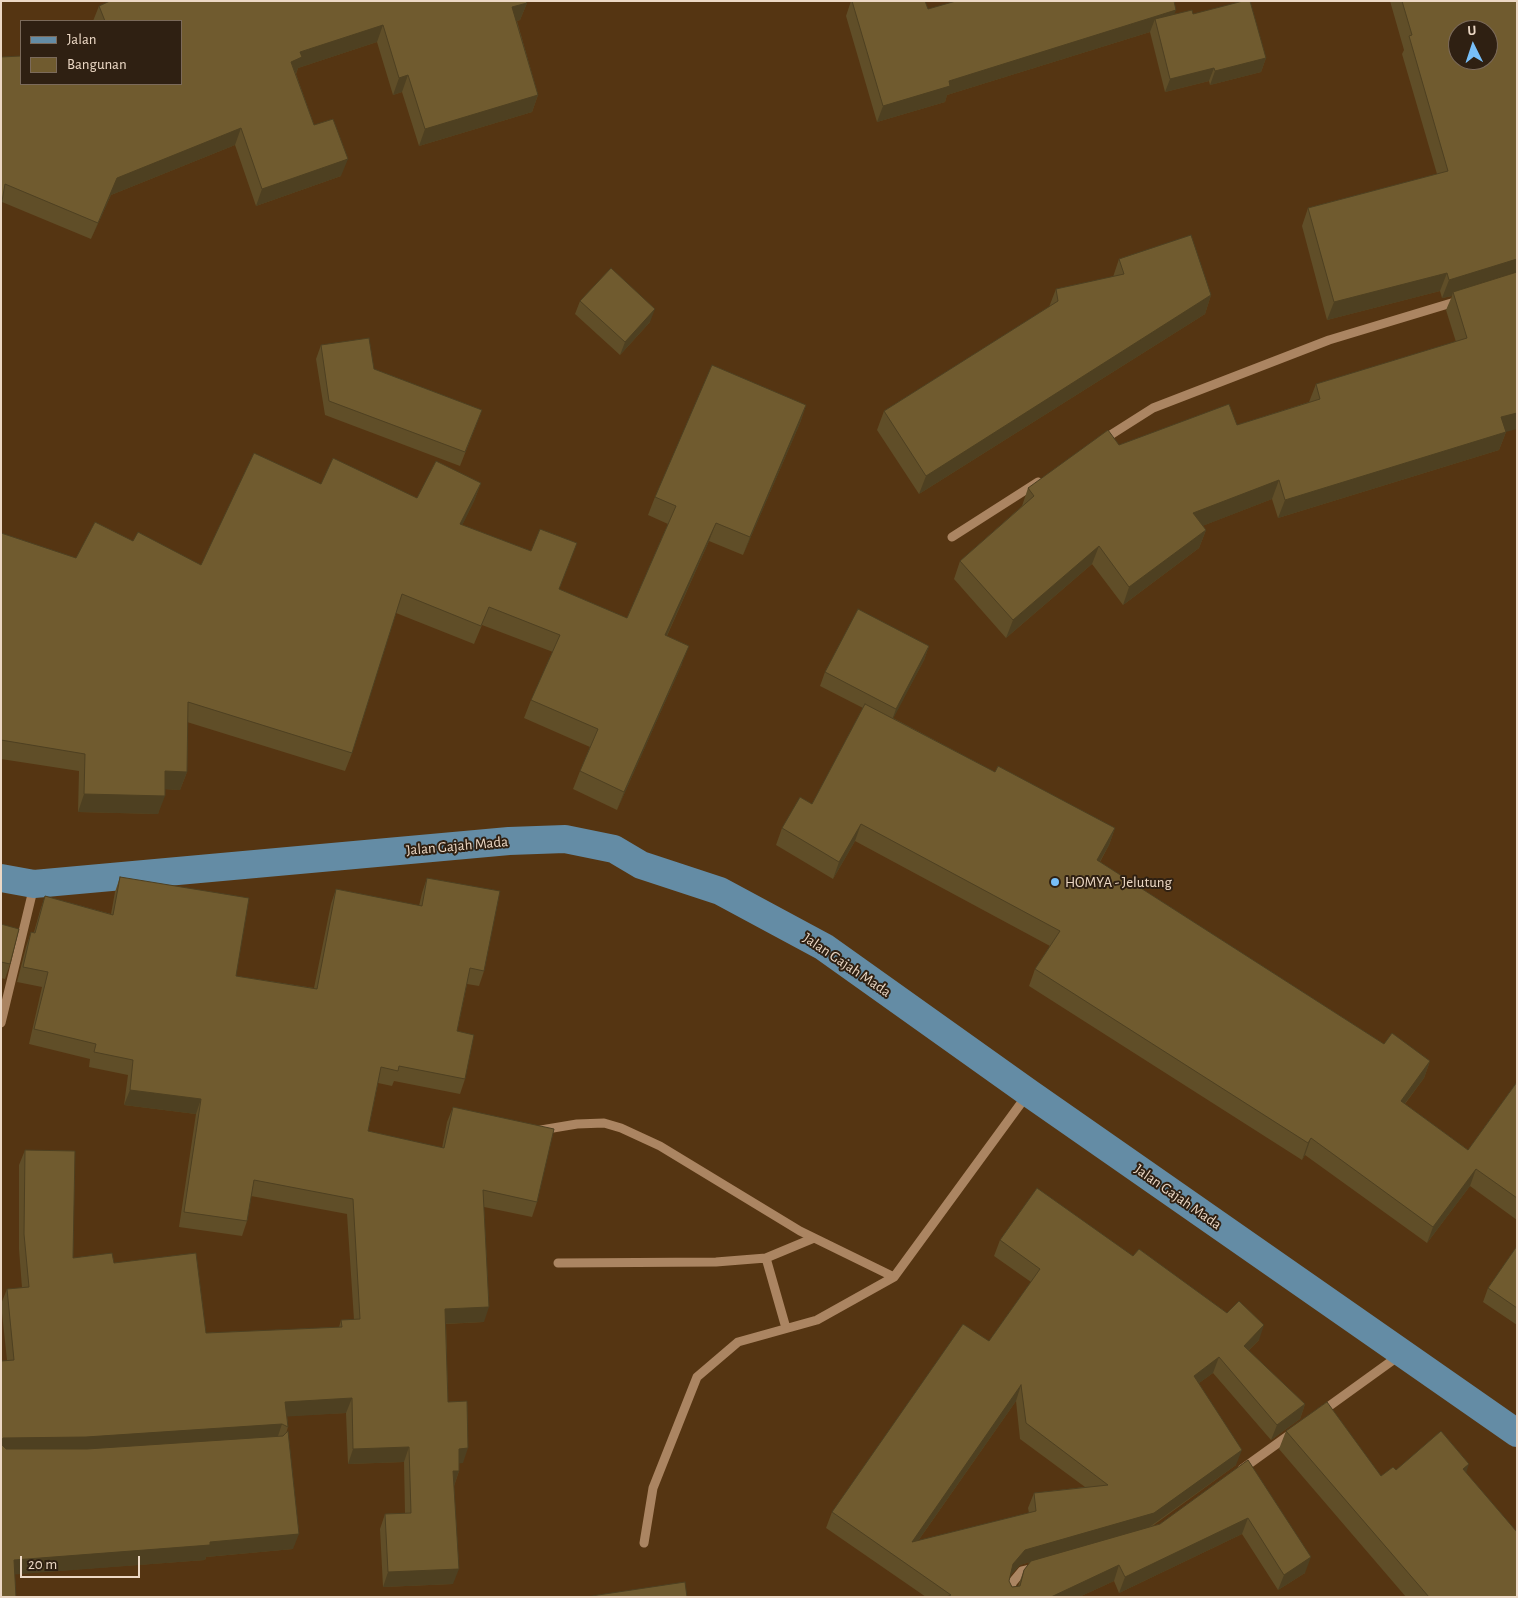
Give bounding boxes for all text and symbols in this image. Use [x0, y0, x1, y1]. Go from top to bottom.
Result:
legend [20, 20, 182, 85]
north arrow [1448, 20, 1498, 70]
text: U [1467, 24, 1477, 38]
text: Jalan [67, 32, 97, 47]
text: Bangunan [67, 57, 127, 72]
street label: Jalan Gajah Mada [405, 833, 509, 859]
place label: HOMYA - Jelutung [1065, 873, 1172, 891]
marker: HOMYA - Jelutung [1049, 876, 1061, 888]
street label: Jalan Gajah Mada [800, 929, 894, 1001]
street label: Jalan Gajah Mada [1131, 1160, 1225, 1234]
scale bar [22, 1546, 142, 1578]
text: 20 m [28, 1557, 57, 1572]

